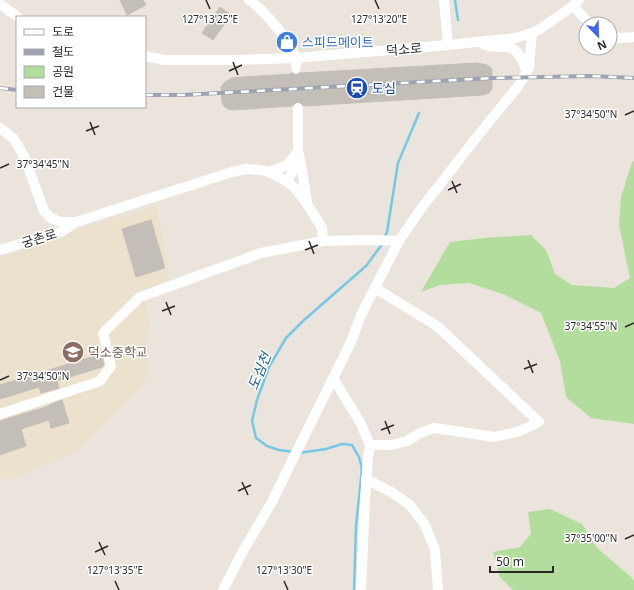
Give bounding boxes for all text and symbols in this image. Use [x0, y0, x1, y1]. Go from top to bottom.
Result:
text: 127°13'25"E [182, 12, 238, 26]
text: 127°13'20"E [351, 12, 407, 26]
legend [16, 16, 146, 108]
north arrow [578, 16, 618, 56]
text: 도로 [52, 23, 74, 40]
shop icon: 스피드메이트 [274, 29, 300, 55]
place label: 스피드메이트 [302, 33, 374, 51]
text: N [595, 37, 609, 54]
street label: 덕소로 [385, 38, 423, 60]
text: 철도 [52, 43, 74, 60]
text: 공원 [52, 63, 74, 80]
station icon: 도심 [344, 75, 370, 101]
place label: 도심 [372, 79, 396, 97]
text: 건물 [52, 83, 74, 100]
text: 37°34'50"N [565, 107, 617, 121]
text: 37°34'45"N [17, 157, 69, 171]
street label: 궁촌로 [19, 224, 59, 252]
text: 37°34'55"N [565, 319, 617, 333]
school or university icon: 덕소중학교 [60, 339, 86, 365]
place label: 덕소중학교 [88, 343, 148, 361]
water label: 도심천 [243, 348, 275, 392]
text: 37°34'50"N [17, 369, 69, 383]
text: 37°35'00"N [565, 531, 617, 545]
scale bar [490, 548, 553, 574]
text: 50 m [496, 553, 524, 570]
text: 127°13'35"E [87, 563, 143, 577]
text: 127°13'30"E [256, 563, 312, 577]

